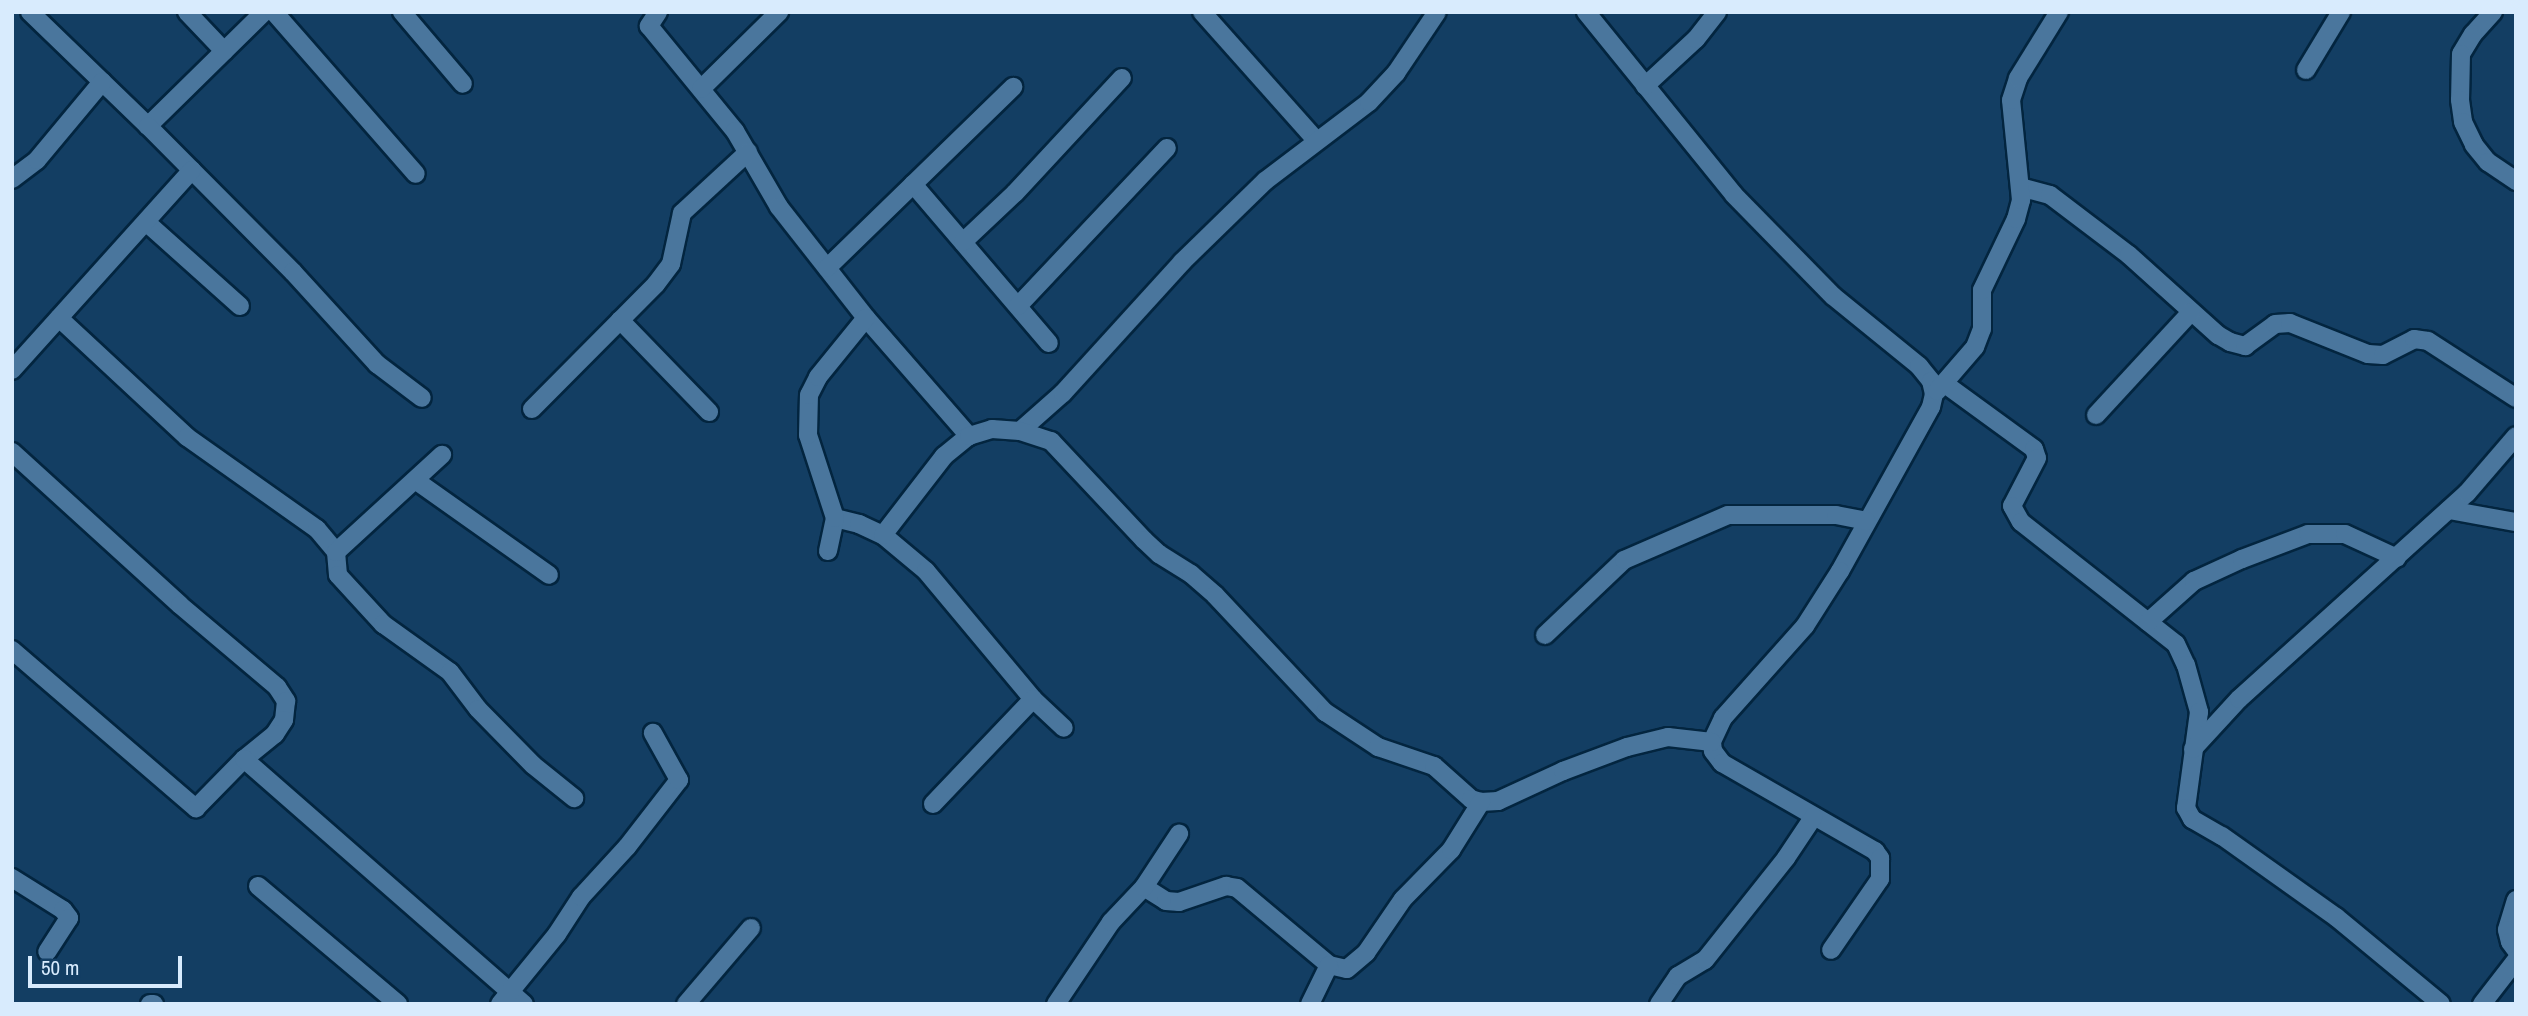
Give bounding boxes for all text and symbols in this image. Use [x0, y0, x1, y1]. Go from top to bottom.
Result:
scale bar [32, 942, 186, 986]
text: 50 m [41, 953, 79, 982]

